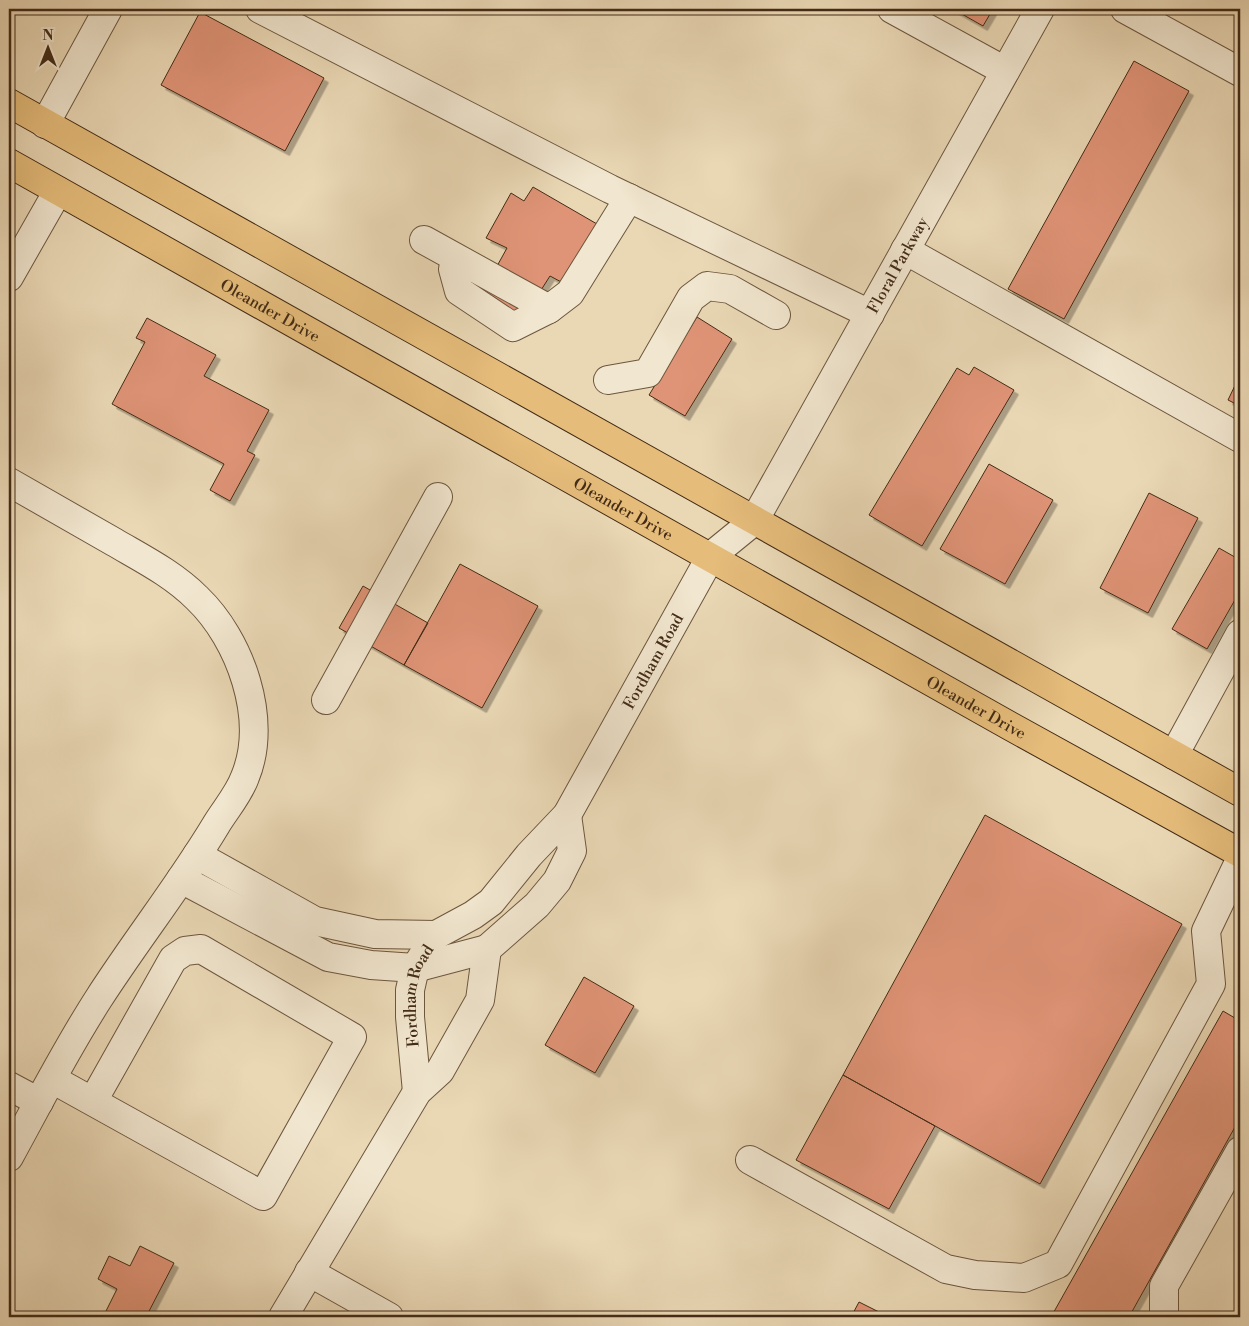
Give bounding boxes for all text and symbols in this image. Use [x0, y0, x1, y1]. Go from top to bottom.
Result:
north arrow [22, 22, 72, 72]
text: N [42, 27, 54, 45]
street label: Floral Parkway [863, 213, 933, 317]
street label: Oleander Drive [217, 275, 323, 347]
street label: Oleander Drive [570, 474, 676, 545]
street label: Fordham Road [619, 610, 688, 713]
street label: Oleander Drive [923, 672, 1029, 744]
street label: Fordham Road [400, 941, 438, 1048]

